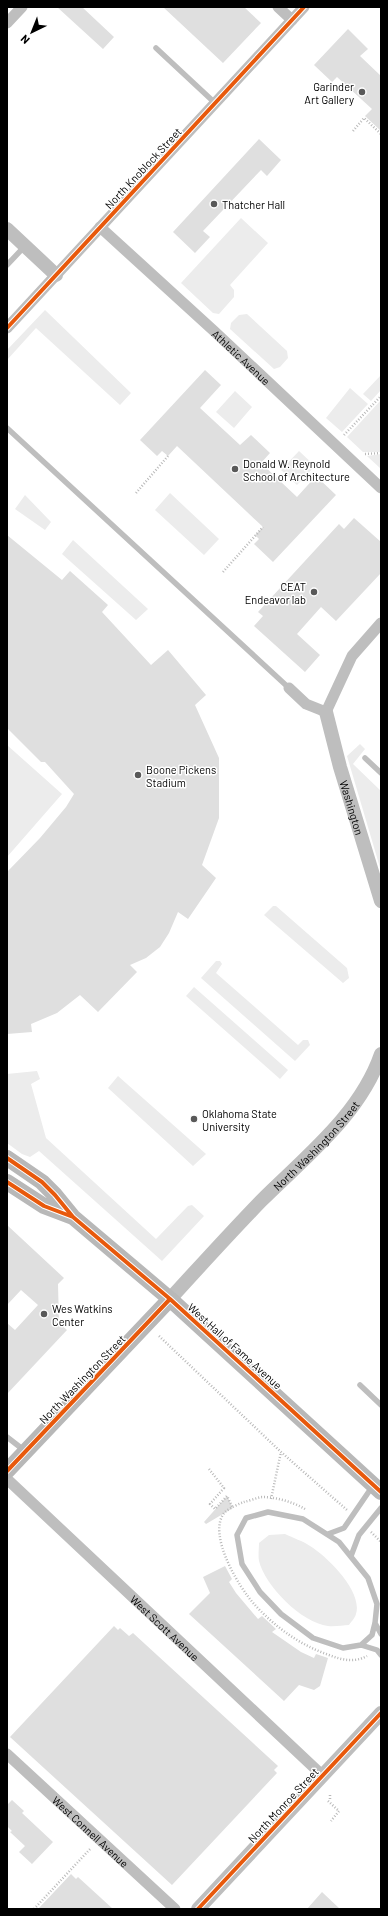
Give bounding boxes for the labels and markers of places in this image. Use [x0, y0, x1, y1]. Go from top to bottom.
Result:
place label: Garinder Art Gallery [304, 80, 354, 106]
marker: Garinder Art Gallery [357, 87, 367, 97]
place label: Thatcher Hall [222, 198, 285, 211]
marker: Thatcher Hall [209, 199, 219, 209]
place label: Donald W. Reynold School of Architecture [243, 457, 350, 483]
marker: Donald W. Reynold School of Architecture [230, 464, 240, 474]
place label: CEAT Endeavor lab [245, 580, 306, 606]
marker: CEAT Endeavor lab [309, 587, 319, 597]
place label: Boone Pickens Stadium [146, 763, 216, 789]
marker: Boone Pickens Stadium [133, 770, 143, 780]
place label: Oklahoma State University [202, 1107, 277, 1133]
marker: Oklahoma State University [189, 1114, 199, 1124]
place label: Wes Watkins Center [52, 1302, 113, 1328]
marker: Wes Watkins Center [39, 1309, 49, 1319]

